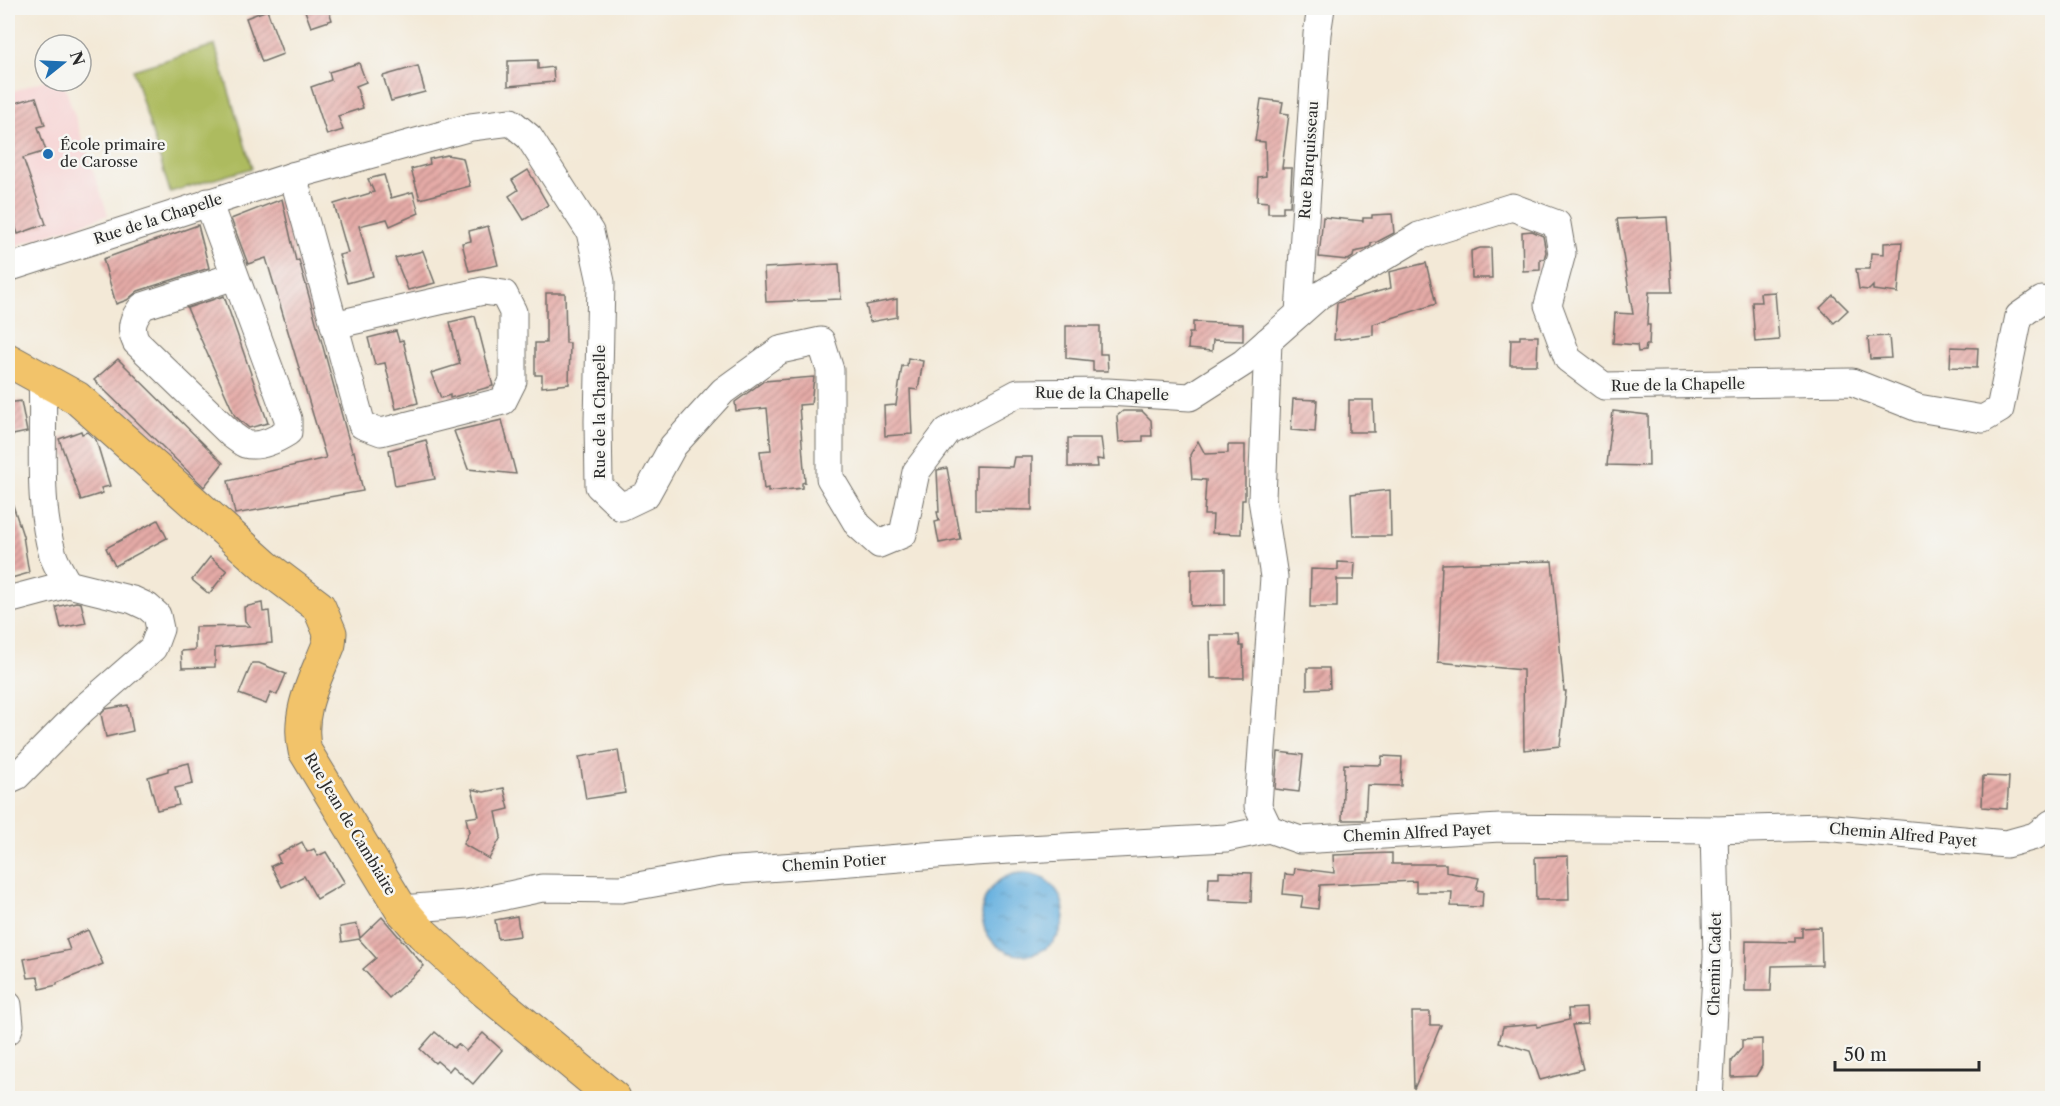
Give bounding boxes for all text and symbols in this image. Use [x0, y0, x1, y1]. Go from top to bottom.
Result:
north arrow [33, 33, 93, 93]
text: N [66, 49, 89, 68]
street label: Rue Barquisseau [1295, 100, 1322, 220]
place label: École primaire de Carosse [60, 135, 165, 171]
marker: École primaire de Carosse [41, 147, 55, 161]
street label: Rue de la Chapelle [91, 189, 225, 248]
street label: Rue de la Chapelle [590, 345, 609, 479]
street label: Rue de la Chapelle [1611, 374, 1745, 395]
street label: Rue de la Chapelle [1035, 383, 1169, 404]
street label: Rue Jean de Cambiaire [300, 749, 401, 899]
street label: Chemin Alfred Payet [1343, 819, 1492, 846]
street label: Chemin Alfred Payet [1828, 819, 1978, 850]
street label: Chemin Potier [781, 849, 887, 876]
street label: Chemin Cadet [1704, 911, 1725, 1016]
scale bar [1835, 1034, 1979, 1072]
text: 50 m [1844, 1044, 1887, 1066]

